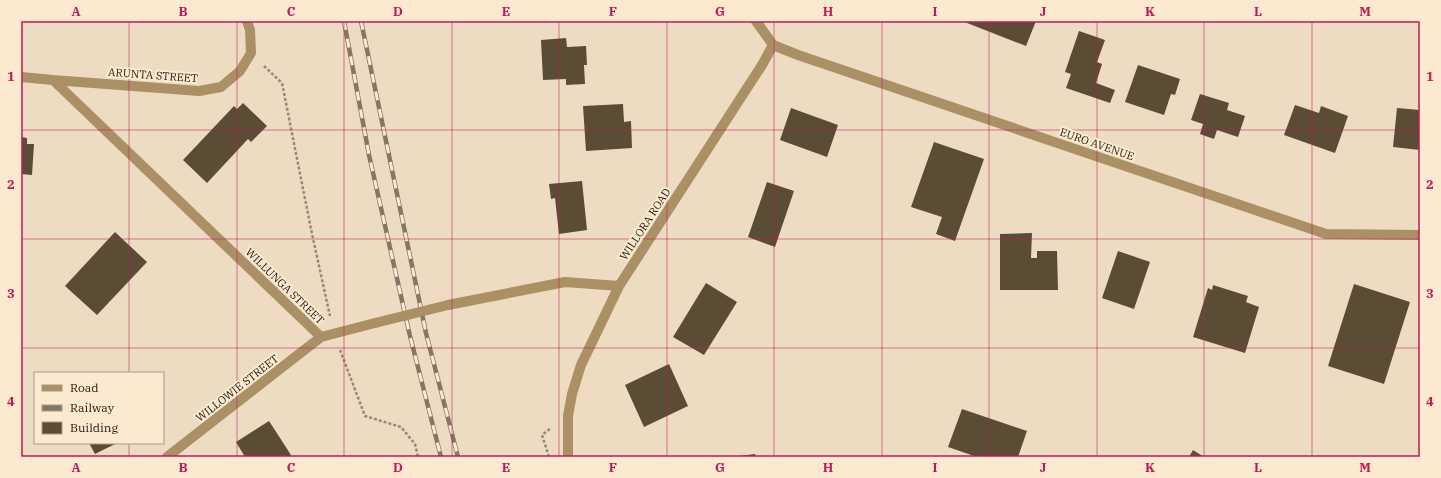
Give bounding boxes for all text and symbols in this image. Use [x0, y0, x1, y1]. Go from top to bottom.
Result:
text: A [71, 3, 81, 20]
text: B [178, 3, 188, 20]
text: C [287, 3, 296, 20]
text: D [393, 3, 403, 20]
text: E [502, 3, 510, 20]
text: F [609, 3, 617, 20]
text: G [715, 3, 725, 20]
text: H [823, 3, 834, 20]
text: I [933, 3, 938, 20]
text: J [1040, 3, 1047, 20]
text: K [1145, 3, 1155, 20]
text: L [1254, 3, 1262, 20]
text: M [1359, 3, 1371, 20]
street label: ARUNTA STREET [107, 65, 199, 85]
text: 1 [7, 68, 15, 85]
text: 1 [1426, 68, 1434, 85]
street label: EURO AVENUE [1058, 125, 1136, 163]
text: 2 [7, 176, 15, 193]
text: 2 [1426, 176, 1434, 193]
street label: WILLORA ROAD [617, 185, 674, 263]
street label: WILLUNGA STREET [243, 245, 327, 327]
text: 3 [7, 285, 15, 302]
text: 3 [1426, 285, 1434, 302]
street label: WILLOWIE STREET [193, 351, 281, 425]
legend [34, 372, 164, 444]
text: Road [70, 380, 99, 395]
text: 4 [7, 393, 15, 410]
text: 4 [1426, 393, 1434, 410]
text: Railway [70, 400, 115, 415]
text: Building [70, 420, 118, 435]
text: A [71, 459, 81, 476]
text: B [178, 459, 188, 476]
text: C [287, 459, 296, 476]
text: D [393, 459, 403, 476]
text: E [502, 459, 510, 476]
text: F [609, 459, 617, 476]
text: G [715, 459, 725, 476]
text: H [823, 459, 834, 476]
text: I [933, 459, 938, 476]
text: J [1040, 459, 1047, 476]
text: K [1145, 459, 1155, 476]
text: L [1254, 459, 1262, 476]
text: M [1359, 459, 1371, 476]

